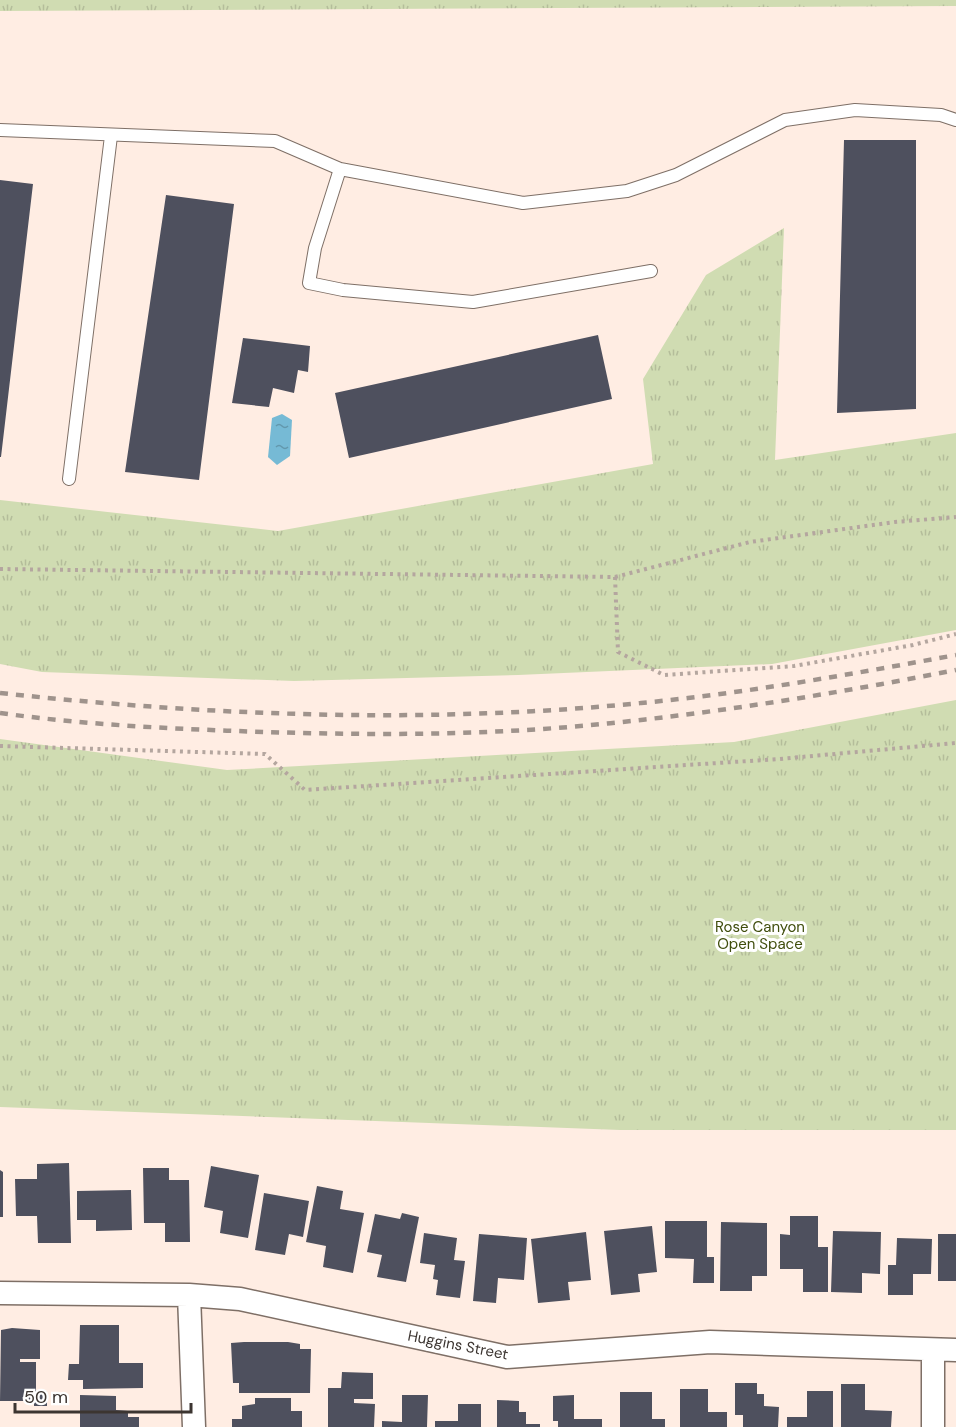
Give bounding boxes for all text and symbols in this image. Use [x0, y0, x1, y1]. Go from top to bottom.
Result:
park label: Rose Canyon Open Space [715, 917, 805, 954]
street label: Huggins Street [406, 1325, 510, 1365]
scale bar [15, 1376, 190, 1414]
text: 50 m [24, 1385, 68, 1409]

